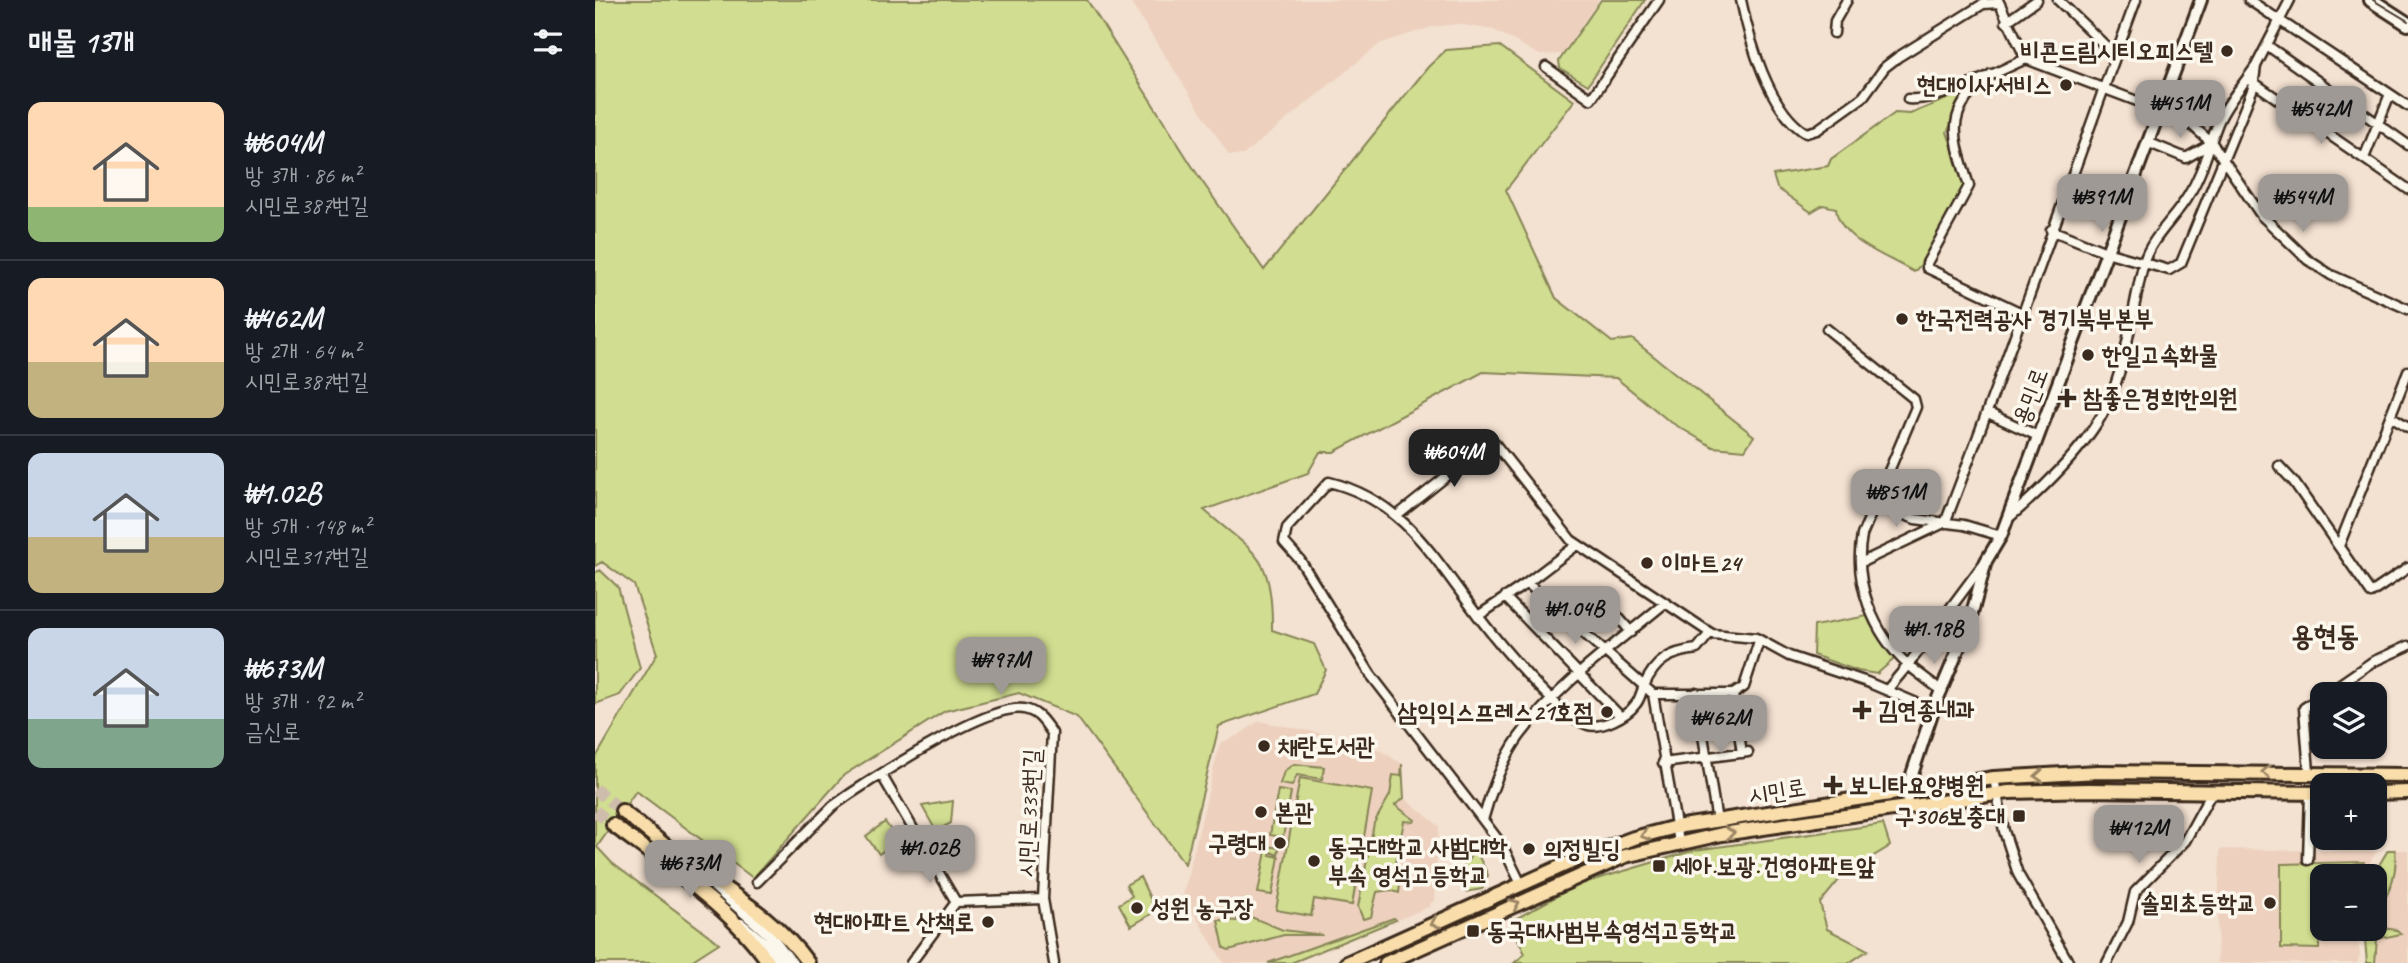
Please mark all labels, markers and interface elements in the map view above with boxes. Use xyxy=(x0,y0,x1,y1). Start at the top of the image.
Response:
text: 매물 13개 xyxy=(28,23,135,61)
icon: filters xyxy=(529,23,567,61)
place label: 비콘드림시티오피스텔 xyxy=(2020,36,2214,66)
marker: 비콘드림시티오피스텔 xyxy=(2219,43,2235,59)
place label: 현대이사서비스 xyxy=(1917,70,2052,100)
marker: 현대이사서비스 xyxy=(2058,77,2074,93)
pin: ₩451M xyxy=(2131,80,2229,140)
pin: ₩542M xyxy=(2272,86,2370,146)
text: ₩451M xyxy=(2151,88,2209,117)
text: ₩542M xyxy=(2292,94,2350,123)
text: ₩604M xyxy=(245,123,322,161)
icon: home xyxy=(84,130,168,214)
text: 방 3개 · 86 m² xyxy=(245,161,360,190)
pin: ₩391M xyxy=(2053,174,2151,234)
pin: ₩544M xyxy=(2254,174,2352,234)
text: ₩391M xyxy=(2073,182,2131,211)
text: ₩544M xyxy=(2274,182,2332,211)
text: 시민로387번길 xyxy=(245,191,369,220)
text: ₩462M xyxy=(245,299,322,337)
place label: 한국전력공사 경기북부본부 xyxy=(1915,304,2154,334)
icon: home xyxy=(84,306,168,390)
marker: 한국전력공사 경기북부본부 xyxy=(1894,311,1910,327)
text: 방 2개 · 64 m² xyxy=(245,337,360,366)
place label: 한일고속화물 xyxy=(2101,340,2218,370)
marker: 한일고속화물 xyxy=(2080,347,2096,363)
street label: 용민로 xyxy=(2006,364,2054,428)
text: 시민로387번길 xyxy=(245,367,369,396)
place label: 참좋은경희한의원 xyxy=(2083,383,2238,413)
marker: 참좋은경희한의원 xyxy=(2057,388,2077,408)
pin: ₩604M xyxy=(1405,430,1503,489)
text: ₩604M xyxy=(1425,437,1483,466)
pin: ₩851M xyxy=(1847,470,1945,529)
text: ₩1.02B xyxy=(245,474,321,512)
text: ₩851M xyxy=(1867,477,1925,506)
icon: home xyxy=(84,481,168,565)
text: 방 5개 · 148 m² xyxy=(245,512,370,541)
text: 시민로317번길 xyxy=(245,542,369,571)
place label: 이마트24 xyxy=(1661,548,1744,578)
marker: 이마트24 xyxy=(1639,555,1655,571)
pin: ₩1.04B xyxy=(1518,586,1632,646)
text: ₩1.04B xyxy=(1546,594,1604,623)
pin: ₩1.18B xyxy=(1877,606,1991,666)
text: ₩1.18B xyxy=(1905,614,1963,643)
district label: 용현동 xyxy=(2291,618,2359,653)
pin: ₩797M xyxy=(952,638,1050,697)
text: ₩797M xyxy=(972,645,1030,674)
text: ₩673M xyxy=(245,649,321,687)
icon: home xyxy=(84,656,168,740)
map controls xyxy=(2310,682,2387,941)
button: layers xyxy=(2310,682,2387,759)
text: 방 3개 · 92 m² xyxy=(245,687,360,716)
place label: 김연종내과 xyxy=(1878,695,1975,725)
pin: ₩462M xyxy=(1672,696,1770,755)
place label: 삼익익스프레스21호점 xyxy=(1398,697,1593,727)
marker: 김연종내과 xyxy=(1852,700,1872,720)
text: ₩462M xyxy=(1692,703,1750,732)
marker: 삼익익스프레스21호점 xyxy=(1599,704,1615,720)
text: 금신로 xyxy=(245,717,301,746)
place label: 채란도서관 xyxy=(1277,731,1375,761)
marker: 채란도서관 xyxy=(1256,738,1272,754)
street label: 시민로333번길 xyxy=(1011,748,1047,878)
one-way arrow xyxy=(2261,764,2271,780)
one-way arrow xyxy=(2033,768,2044,783)
place label: 보니타요양병원 xyxy=(1849,770,1984,800)
street label: 시민로 xyxy=(1746,772,1808,810)
button: + xyxy=(2310,773,2387,850)
marker: 보니타요양병원 xyxy=(1823,775,1843,795)
place label: 본관 xyxy=(1275,797,1314,827)
place label: 구306보충대 xyxy=(1895,801,2005,831)
marker: 본관 xyxy=(1253,804,1269,820)
pin: ₩412M xyxy=(2090,806,2188,865)
marker: 구306보충대 xyxy=(2011,808,2027,824)
text: ₩412M xyxy=(2110,813,2168,842)
pin: ₩1.02B xyxy=(873,826,987,885)
one-way arrow xyxy=(1724,826,1736,841)
one-way arrow xyxy=(1639,827,1651,841)
place label: 구령대 xyxy=(1208,828,1266,858)
place label: 동국대학교 사범대학 부속 영석고등학교 xyxy=(1328,832,1508,890)
text: ₩1.02B xyxy=(901,833,959,862)
place label: 의정빌딩 xyxy=(1543,834,1620,864)
marker: 구령대 xyxy=(1272,835,1288,851)
pin: ₩673M xyxy=(641,841,739,900)
marker: 의정빌딩 xyxy=(1521,841,1537,857)
text: ₩673M xyxy=(661,848,719,877)
place label: 세아.보광.건영아파트앞 xyxy=(1672,851,1876,881)
marker: 동국대학교 사범대학 부속 영석고등학교 xyxy=(1306,853,1322,869)
marker: 세아.보광.건영아파트앞 xyxy=(1651,858,1667,874)
button: − xyxy=(2310,864,2387,941)
place label: 솔뫼초등학교 xyxy=(2140,888,2256,918)
place label: 성원 농구장 xyxy=(1151,893,1254,923)
marker: 솔뫼초등학교 xyxy=(2262,895,2278,911)
one-way arrow xyxy=(1508,898,1520,912)
marker: 성원 농구장 xyxy=(1129,900,1145,916)
place label: 현대아파트 산책로 xyxy=(814,907,974,937)
marker: 현대아파트 산책로 xyxy=(980,914,996,930)
one-way arrow xyxy=(1430,915,1442,929)
place label: 동국대사범부속영석고등학교 xyxy=(1487,916,1738,946)
marker: 동국대사범부속영석고등학교 xyxy=(1465,923,1481,939)

